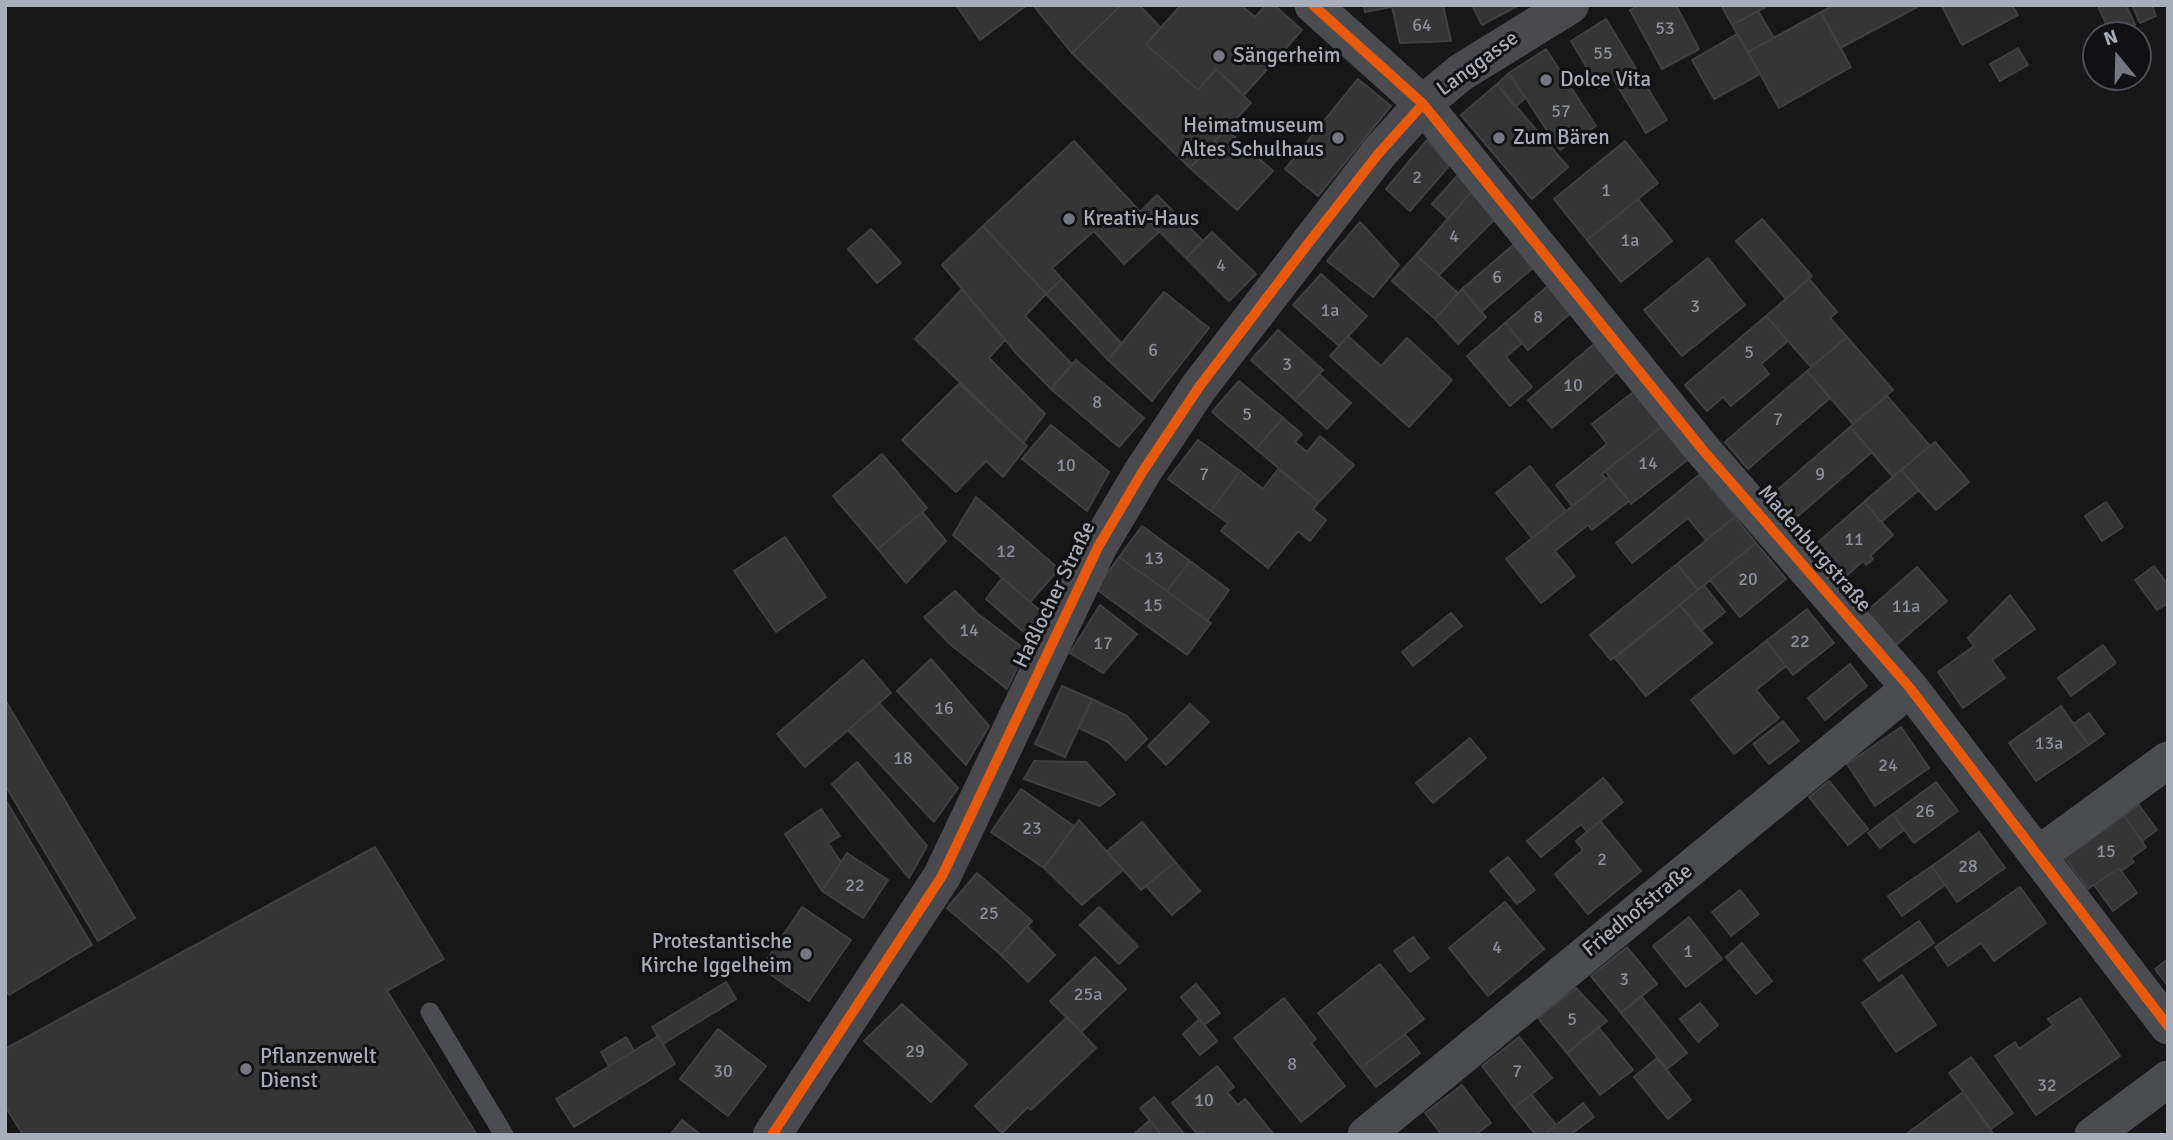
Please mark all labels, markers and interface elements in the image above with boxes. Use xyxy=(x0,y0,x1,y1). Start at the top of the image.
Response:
house number: 64 xyxy=(1412,15,1432,37)
house number: 53 xyxy=(1655,18,1675,40)
north arrow xyxy=(2082,21,2152,91)
text: N xyxy=(2101,25,2121,52)
street label: Langgasse xyxy=(1432,26,1524,102)
place label: Sängerheim xyxy=(1233,43,1340,69)
house number: 55 xyxy=(1593,43,1613,65)
marker: Sängerheim xyxy=(1211,48,1227,64)
place label: Dolce Vita xyxy=(1560,67,1651,93)
marker: Dolce Vita xyxy=(1538,72,1554,88)
house number: 57 xyxy=(1551,101,1571,123)
place label: Heimatmuseum Altes Schulhaus xyxy=(1181,113,1324,163)
place label: Zum Bären xyxy=(1513,125,1610,151)
marker: Heimatmuseum Altes Schulhaus xyxy=(1330,130,1346,146)
marker: Zum Bären xyxy=(1491,130,1507,146)
house number: 2 xyxy=(1412,167,1422,189)
house number: 1 xyxy=(1601,180,1611,202)
place label: Kreativ-Haus xyxy=(1083,206,1199,232)
marker: Kreativ-Haus xyxy=(1061,211,1077,227)
house number: 4 xyxy=(1449,226,1459,248)
house number: 1a xyxy=(1621,230,1639,252)
house number: 4 xyxy=(1216,255,1226,277)
house number: 6 xyxy=(1492,267,1502,289)
house number: 3 xyxy=(1690,296,1700,318)
house number: 1a xyxy=(1321,300,1339,322)
house number: 8 xyxy=(1533,307,1543,329)
house number: 6 xyxy=(1148,340,1158,362)
house number: 5 xyxy=(1744,342,1754,364)
house number: 3 xyxy=(1282,354,1292,376)
house number: 10 xyxy=(1563,375,1583,397)
house number: 8 xyxy=(1092,392,1102,414)
house number: 5 xyxy=(1242,404,1252,426)
house number: 7 xyxy=(1773,409,1783,431)
house number: 14 xyxy=(1638,453,1658,475)
house number: 10 xyxy=(1056,455,1076,477)
house number: 7 xyxy=(1199,464,1209,486)
house number: 9 xyxy=(1815,464,1825,486)
street label: Madenburgstraße xyxy=(1752,480,1876,618)
street label: Haßlocher Straße xyxy=(1009,518,1101,672)
house number: 11 xyxy=(1844,529,1864,551)
house number: 12 xyxy=(996,541,1016,563)
house number: 13 xyxy=(1144,548,1164,570)
house number: 20 xyxy=(1738,569,1758,591)
house number: 15 xyxy=(1143,595,1163,617)
house number: 11a xyxy=(1892,596,1920,618)
house number: 14 xyxy=(959,620,979,642)
house number: 22 xyxy=(1790,631,1810,653)
house number: 17 xyxy=(1093,633,1113,655)
house number: 16 xyxy=(934,698,954,720)
house number: 13a xyxy=(2035,733,2063,755)
house number: 18 xyxy=(893,748,913,770)
house number: 24 xyxy=(1878,755,1898,777)
house number: 26 xyxy=(1915,801,1935,823)
house number: 23 xyxy=(1022,818,1042,840)
house number: 15 xyxy=(2096,841,2116,863)
house number: 2 xyxy=(1597,849,1607,871)
house number: 28 xyxy=(1958,856,1978,878)
street label: Friedhofstraße xyxy=(1578,859,1698,963)
house number: 22 xyxy=(845,875,865,897)
house number: 25 xyxy=(979,903,999,925)
place label: Protestantische Kirche Iggelheim xyxy=(641,929,792,979)
house number: 4 xyxy=(1492,937,1502,959)
house number: 1 xyxy=(1683,941,1693,963)
marker: Protestantische Kirche Iggelheim xyxy=(798,946,814,962)
house number: 3 xyxy=(1619,969,1629,991)
house number: 25a xyxy=(1074,984,1102,1006)
house number: 5 xyxy=(1567,1009,1577,1031)
house number: 29 xyxy=(905,1041,925,1063)
place label: Pflanzenwelt Dienst xyxy=(260,1044,376,1094)
house number: 8 xyxy=(1287,1054,1297,1076)
marker: Pflanzenwelt Dienst xyxy=(238,1061,254,1077)
house number: 30 xyxy=(713,1061,733,1083)
house number: 7 xyxy=(1512,1061,1522,1083)
house number: 32 xyxy=(2037,1075,2057,1097)
house number: 10 xyxy=(1194,1090,1214,1112)

